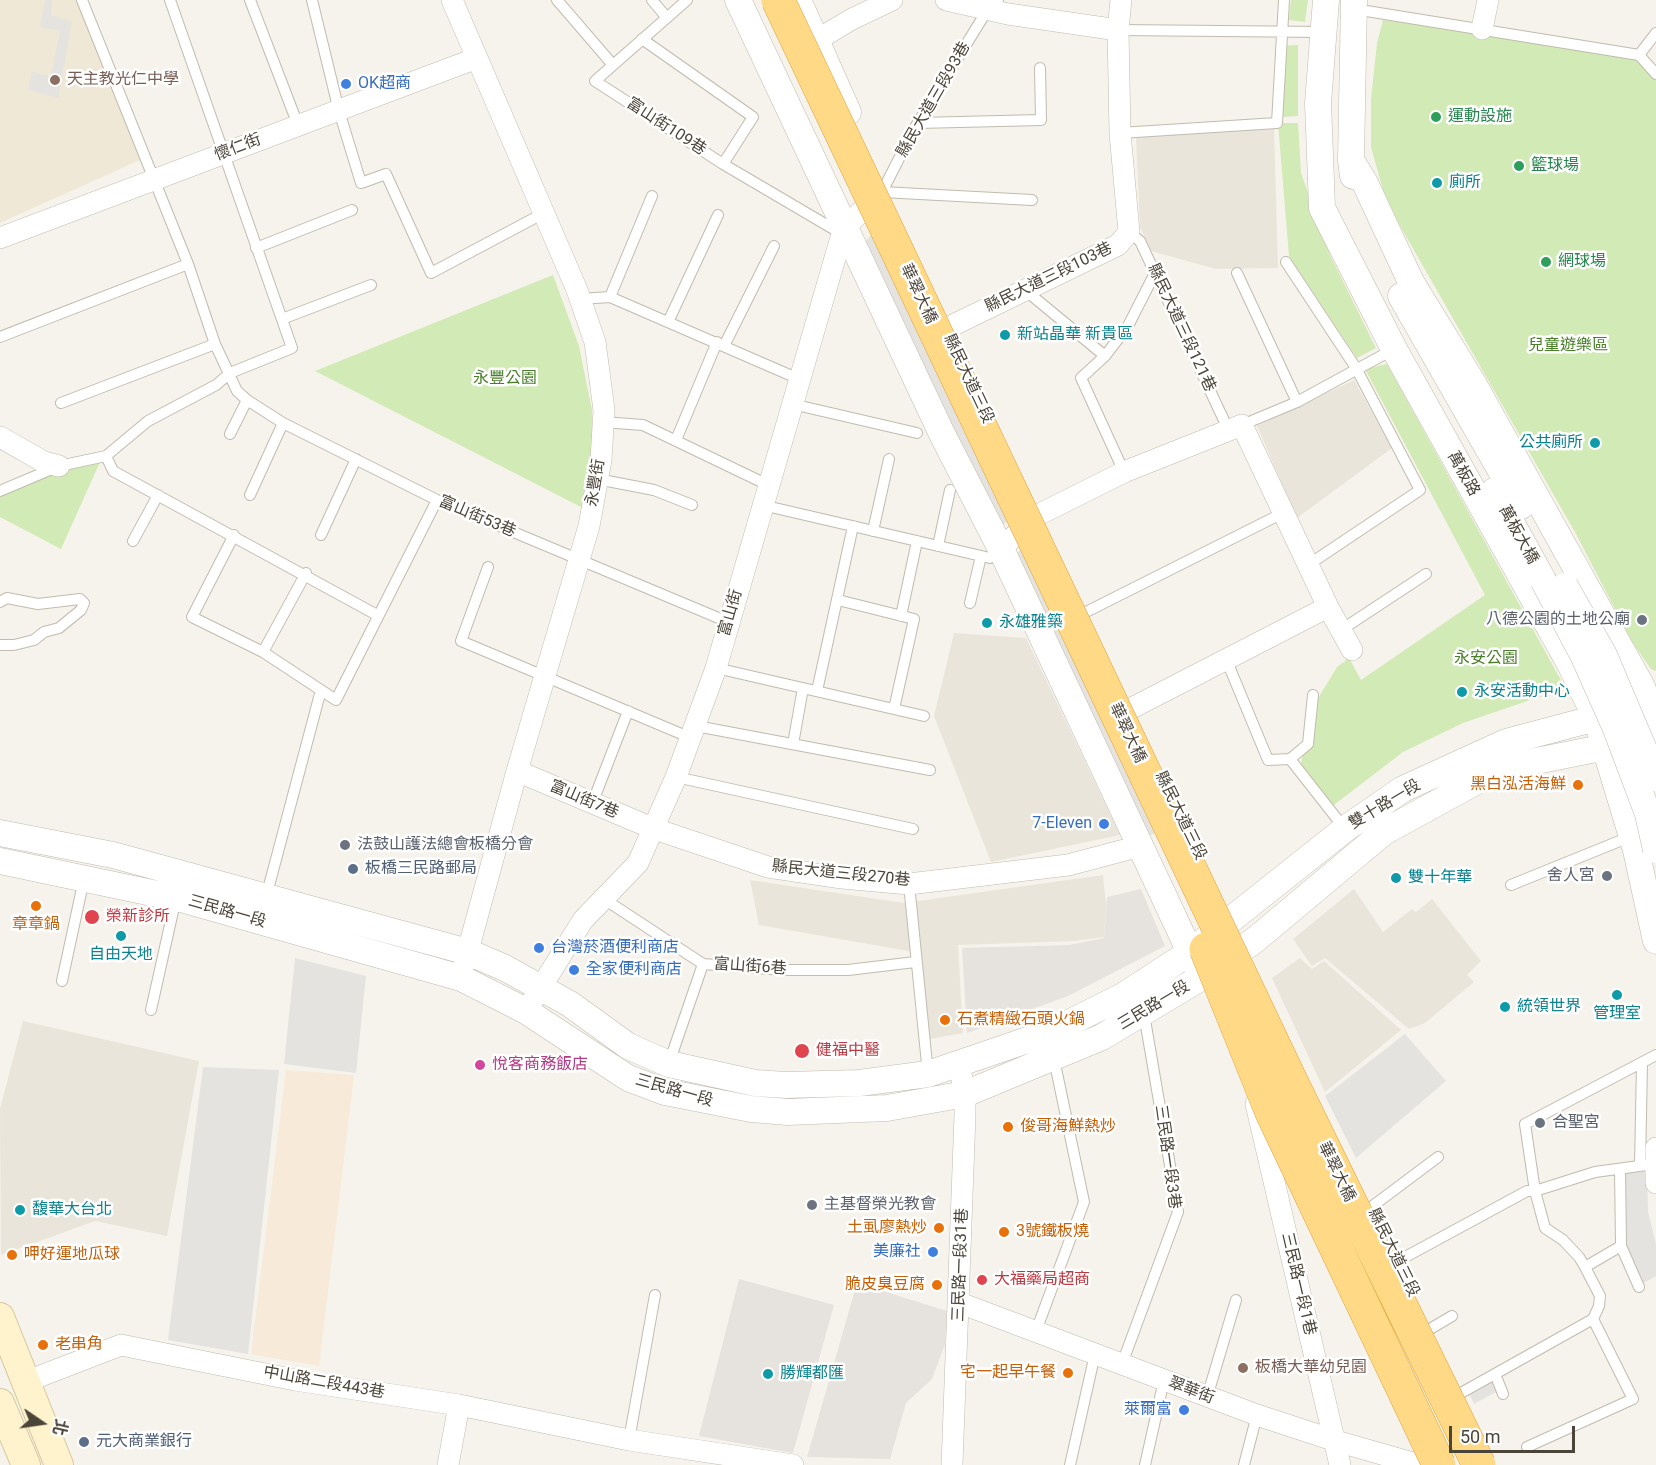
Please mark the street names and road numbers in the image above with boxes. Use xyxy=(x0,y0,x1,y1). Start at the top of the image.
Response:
street label: 縣民大道三段93巷 xyxy=(893,39,975,161)
street label: 富山街109巷 xyxy=(623,94,709,160)
street label: 懷仁街 xyxy=(212,130,264,166)
street label: 縣民大道三段103巷 xyxy=(982,239,1116,317)
street label: 華翠大橋 xyxy=(896,261,940,327)
street label: 縣民大道三段121巷 xyxy=(1143,261,1219,395)
street label: 縣民大道三段 xyxy=(939,331,997,427)
street label: 萬板路 xyxy=(1443,448,1483,500)
street label: 永豐街 xyxy=(583,458,609,508)
street label: 富山街53巷 xyxy=(436,492,518,542)
street label: 萬板大橋 xyxy=(1494,502,1542,568)
street label: 富山街 xyxy=(715,587,747,639)
street label: 華翠大橋 xyxy=(1105,700,1149,766)
street label: 縣民大道三段 xyxy=(1150,769,1210,863)
street label: 雙十路一段 xyxy=(1346,776,1424,834)
street label: 富山街7巷 xyxy=(547,777,621,823)
street label: 縣民大道三段270巷 xyxy=(771,857,911,891)
street label: 三民路一段 xyxy=(186,892,268,932)
street label: 富山街6巷 xyxy=(713,955,787,979)
street label: 三民路一段 xyxy=(1115,977,1193,1035)
street label: 三民路一段 xyxy=(633,1071,715,1111)
street label: 三民路一段3巷 xyxy=(1150,1104,1184,1210)
street label: 華翠大橋 xyxy=(1313,1139,1359,1205)
street label: 縣民大道三段 xyxy=(1363,1206,1423,1300)
street label: 三民路一段31巷 xyxy=(949,1208,973,1322)
street label: 三民路一段1巷 xyxy=(1277,1231,1319,1337)
street label: 中山路二段443巷 xyxy=(262,1363,386,1403)
street label: 翠華街 xyxy=(1165,1373,1217,1409)

